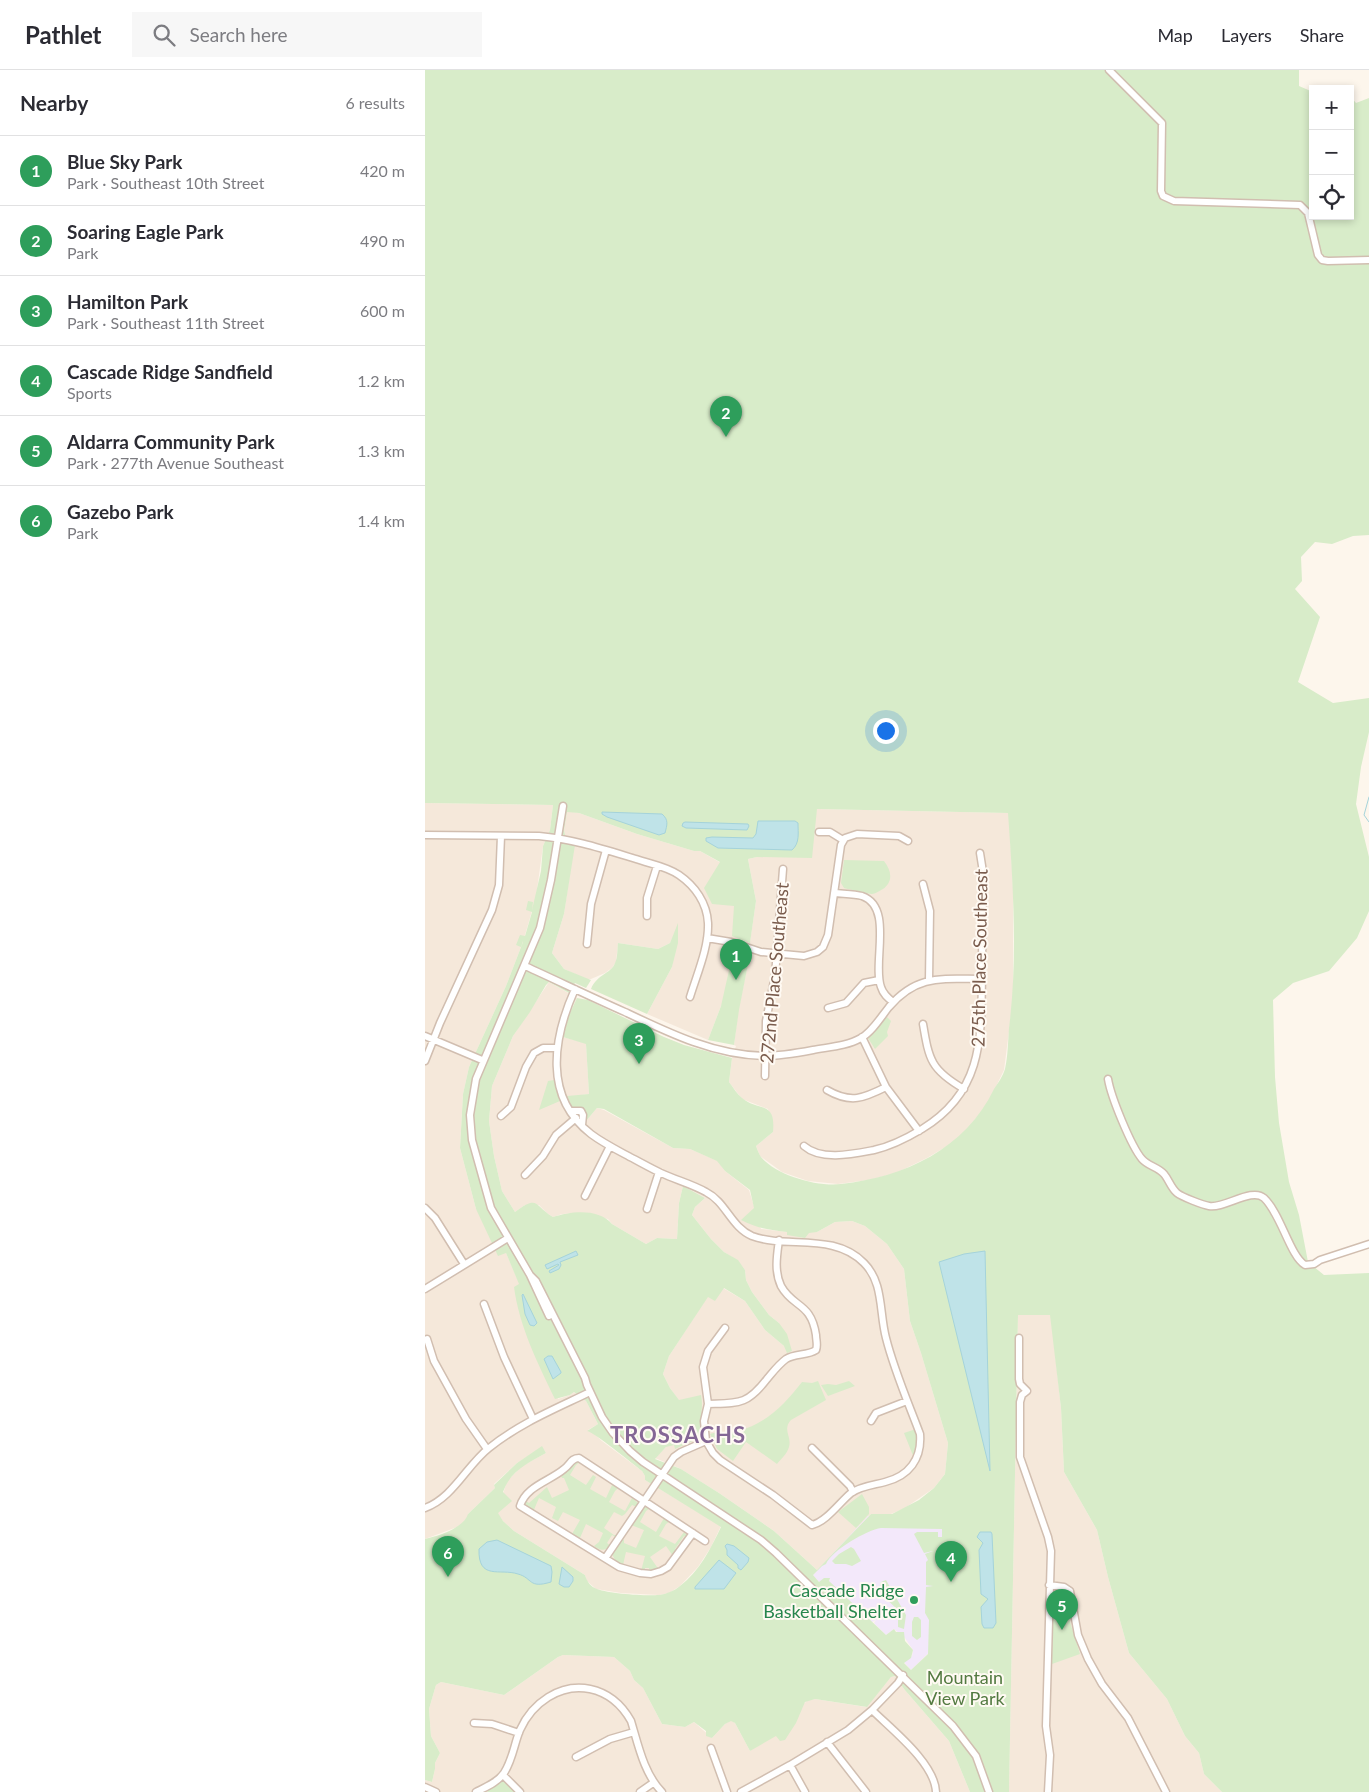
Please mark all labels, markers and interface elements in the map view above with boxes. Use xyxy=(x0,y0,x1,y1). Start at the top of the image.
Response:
search box xyxy=(132,12,482,57)
text: Pathlet xyxy=(25,20,102,49)
icon: search xyxy=(150,21,178,49)
text: Search here xyxy=(190,23,288,46)
text: Map xyxy=(1157,24,1193,46)
text: Layers xyxy=(1221,24,1272,46)
text: Share xyxy=(1300,24,1344,46)
map controls xyxy=(1309,85,1354,220)
button: + xyxy=(1309,85,1354,130)
text: Nearby xyxy=(20,90,88,115)
text: 6 results xyxy=(345,93,405,112)
button: − xyxy=(1309,130,1354,175)
text: Blue Sky Park xyxy=(67,150,183,173)
text: 1 xyxy=(31,161,41,180)
text: 420 m xyxy=(360,161,405,180)
text: Park · Southeast 10th Street xyxy=(67,173,265,192)
button: locate xyxy=(1309,175,1354,220)
text: Soaring Eagle Park xyxy=(67,220,224,243)
text: 2 xyxy=(31,231,41,250)
text: 490 m xyxy=(360,231,405,250)
text: Park xyxy=(67,243,98,262)
text: Hamilton Park xyxy=(67,290,188,313)
text: 3 xyxy=(31,301,41,320)
text: 600 m xyxy=(360,301,405,320)
text: Park · Southeast 11th Street xyxy=(67,313,265,332)
text: Cascade Ridge Sandfield xyxy=(67,360,273,383)
text: 4 xyxy=(31,371,41,390)
text: 1.2 km xyxy=(357,371,405,390)
text: Sports xyxy=(67,383,112,402)
pin: 2 xyxy=(710,396,742,437)
text: Aldarra Community Park xyxy=(67,430,275,453)
text: 5 xyxy=(31,441,41,460)
text: 1.3 km xyxy=(357,441,405,460)
text: Park · 277th Avenue Southeast xyxy=(67,453,284,472)
text: Gazebo Park xyxy=(67,500,174,523)
text: 6 xyxy=(31,511,41,530)
text: 1.4 km xyxy=(357,511,405,530)
text: Park xyxy=(67,523,98,542)
your location xyxy=(873,718,899,744)
street label: 275th Place Southeast xyxy=(966,868,992,1047)
street label: 272nd Place Southeast xyxy=(755,881,793,1064)
pin: 1 xyxy=(720,939,752,980)
pin: 3 xyxy=(623,1023,655,1064)
district label: TROSSACHS xyxy=(610,1421,746,1448)
pin: 6 xyxy=(432,1536,464,1577)
pin: 4 xyxy=(935,1541,967,1582)
place label: Cascade Ridge Basketball Shelter xyxy=(763,1579,904,1622)
pin: 5 xyxy=(1046,1589,1078,1630)
marker: Cascade Ridge Basketball Shelter xyxy=(908,1594,920,1606)
park label: Mountain View Park xyxy=(925,1666,1006,1709)

